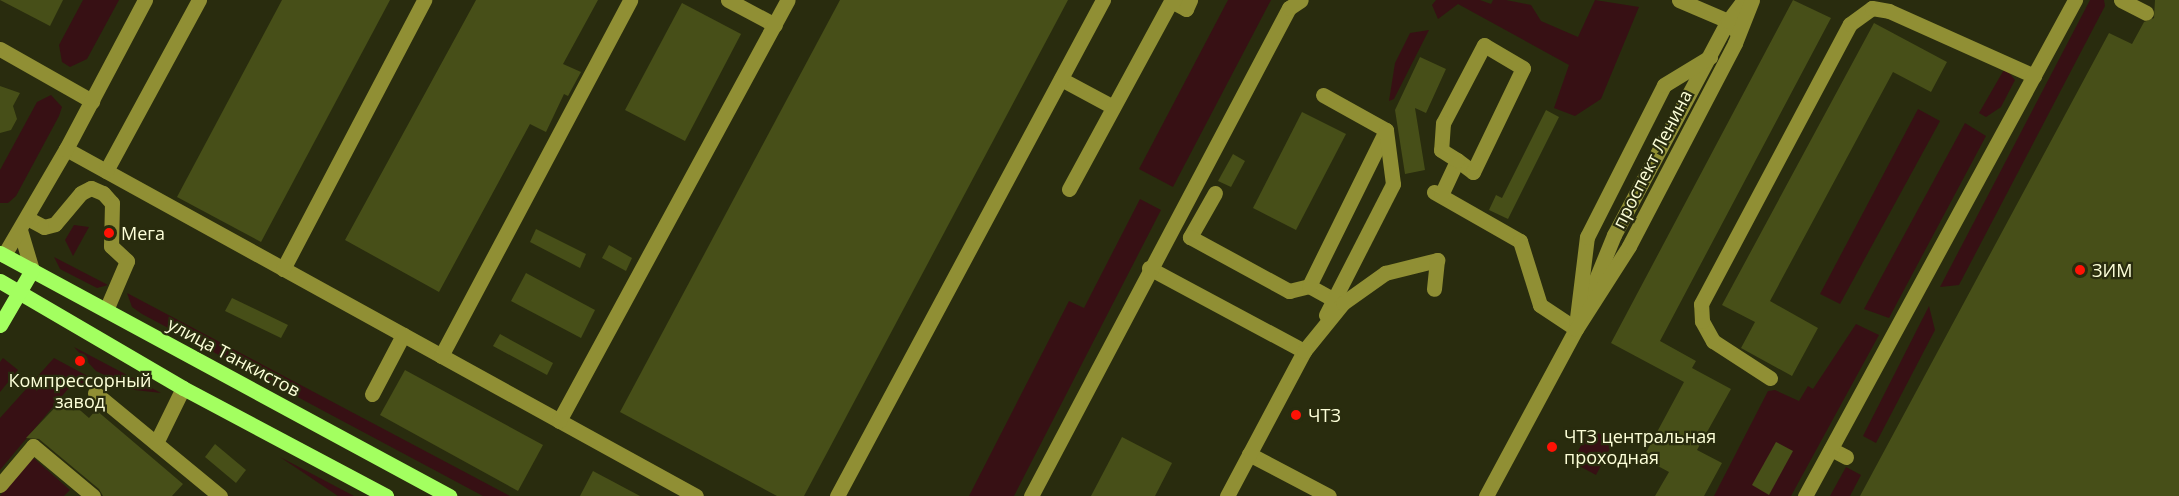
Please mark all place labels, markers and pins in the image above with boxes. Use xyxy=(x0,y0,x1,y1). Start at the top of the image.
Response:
place label: Мега xyxy=(121,222,165,244)
marker: Мега xyxy=(102,226,116,240)
place label: ЗИМ xyxy=(2092,259,2132,281)
marker: ЗИМ xyxy=(2073,263,2087,277)
marker: Компрессорный завод xyxy=(73,354,87,368)
place label: Компрессорный завод xyxy=(8,370,152,412)
place label: ЧТЗ xyxy=(1308,404,1341,426)
marker: ЧТЗ xyxy=(1289,408,1303,422)
place label: ЧТЗ центральная проходная xyxy=(1564,426,1716,468)
marker: ЧТЗ центральная проходная xyxy=(1545,440,1559,454)

